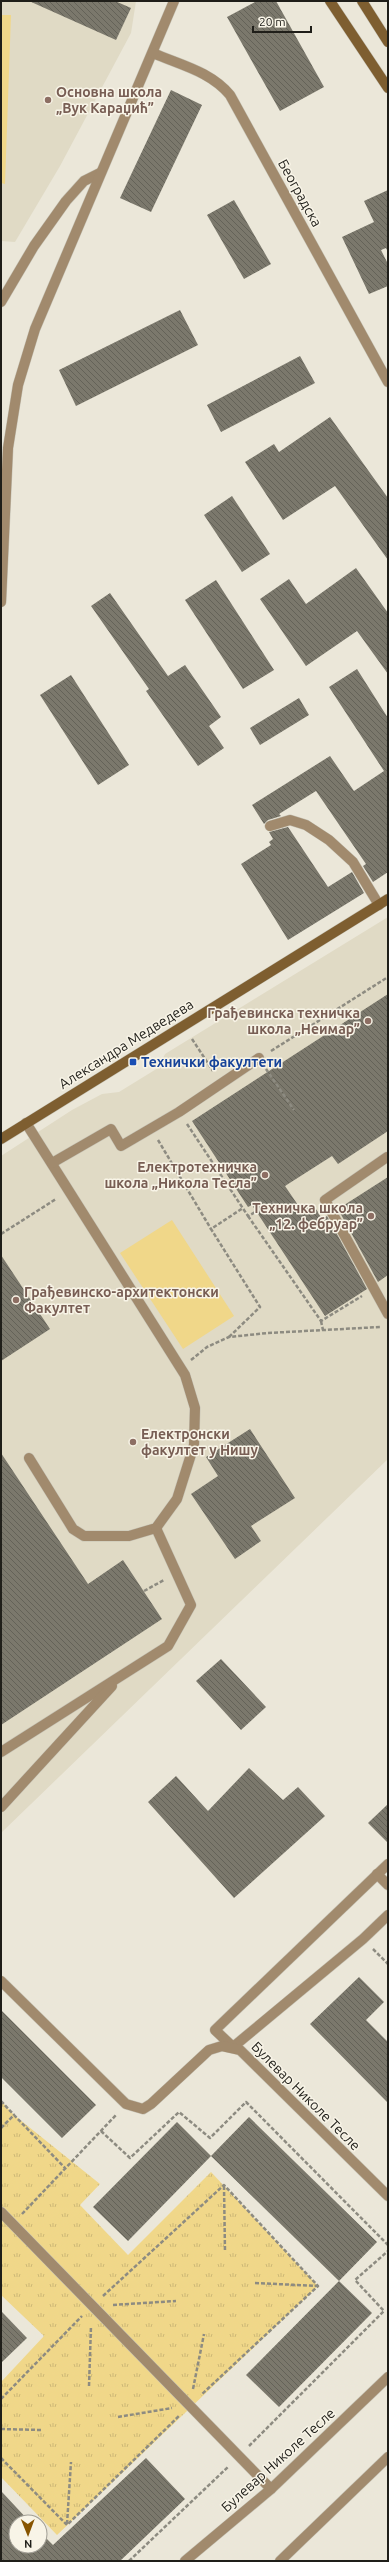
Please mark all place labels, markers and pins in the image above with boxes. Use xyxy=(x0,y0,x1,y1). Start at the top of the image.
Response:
place label: Основна школа „Вук Караџић” xyxy=(56,84,162,116)
marker: Основна школа „Вук Караџић” xyxy=(43,95,53,105)
place label: Грађевинска техничка школа „Неимар” xyxy=(207,1005,360,1037)
marker: Грађевинска техничка школа „Неимар” xyxy=(363,1016,373,1026)
place label: Технички факултети xyxy=(141,1054,282,1070)
marker: Технички факултети xyxy=(128,1057,138,1067)
place label: Електротехничка школа „Никола Тесла” xyxy=(104,1159,257,1191)
marker: Електротехничка школа „Никола Тесла” xyxy=(260,1170,270,1180)
place label: Техничка школа „12. фебруар” xyxy=(252,1200,363,1232)
marker: Техничка школа „12. фебруар” xyxy=(366,1211,376,1221)
place label: Грађевинско-архитектонски Факултет xyxy=(24,1284,219,1316)
marker: Грађевинско-архитектонски Факултет xyxy=(11,1295,21,1305)
place label: Електронски факултет у Нишу xyxy=(141,1426,258,1458)
marker: Електронски факултет у Нишу xyxy=(128,1437,138,1447)

